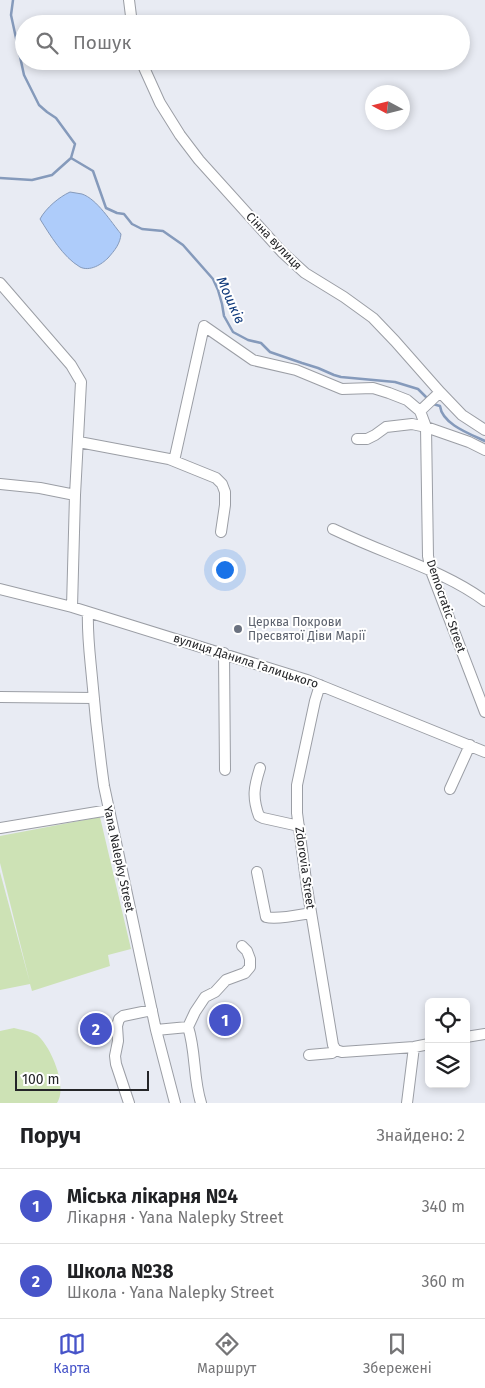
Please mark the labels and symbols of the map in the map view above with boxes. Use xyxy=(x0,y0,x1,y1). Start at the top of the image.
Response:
north arrow xyxy=(365,85,410,130)
street label: Сінна вулиця xyxy=(243,209,305,273)
water label: Мошків xyxy=(213,274,248,326)
your location xyxy=(212,557,238,583)
street label: Democratic Street xyxy=(424,558,469,655)
place label: Церква Покрови Пресвятої Діви Марії xyxy=(248,615,366,643)
marker: Церква Покрови Пресвятої Діви Марії xyxy=(232,623,244,635)
street label: вулиця Данила Галицького xyxy=(172,631,320,691)
street label: Yana Nalepky Street xyxy=(101,805,137,914)
street label: Zdorovia Street xyxy=(292,826,318,911)
pin: 1 xyxy=(209,1001,241,1039)
pin: 2 xyxy=(80,1010,112,1048)
scale bar xyxy=(15,1068,149,1091)

